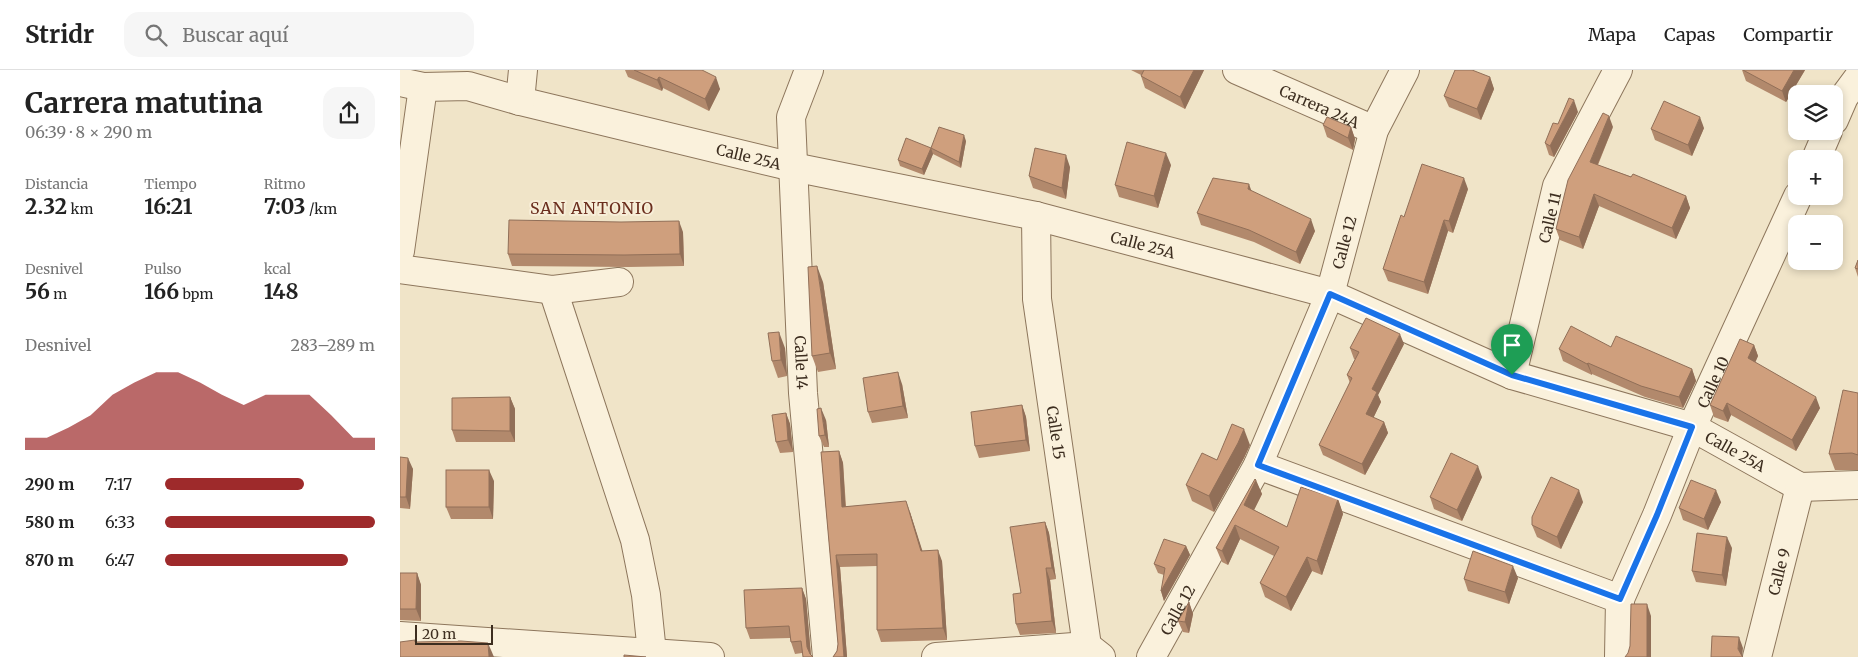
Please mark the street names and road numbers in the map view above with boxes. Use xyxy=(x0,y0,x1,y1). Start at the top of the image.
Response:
street label: Carrera 24A xyxy=(1277,80,1363,132)
street label: Calle 25A xyxy=(714,139,783,173)
street label: Calle 11 xyxy=(1534,190,1565,245)
street label: Calle 12 xyxy=(1328,213,1360,271)
street label: Calle 25A xyxy=(1109,227,1178,262)
street label: Calle 14 xyxy=(791,335,812,390)
street label: Calle 10 xyxy=(1693,353,1733,411)
street label: Calle 15 xyxy=(1043,405,1069,461)
street label: Calle 25A xyxy=(1702,427,1769,476)
street label: Calle 9 xyxy=(1764,546,1794,597)
street label: Calle 12 xyxy=(1156,581,1199,638)

